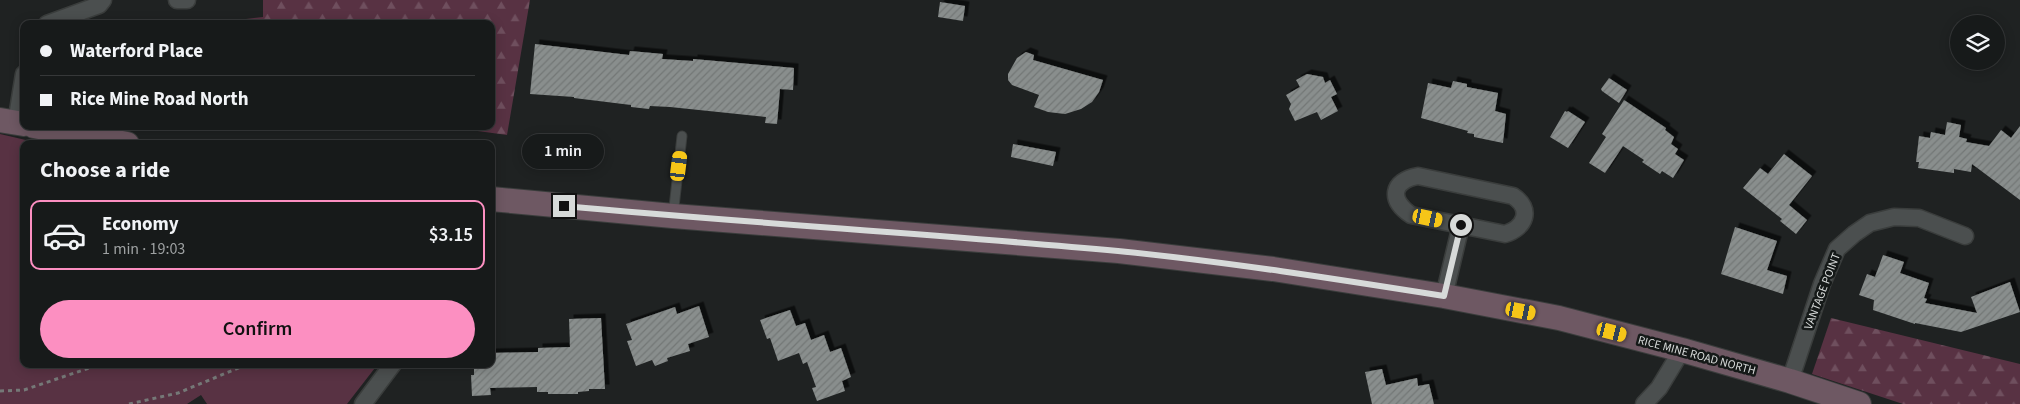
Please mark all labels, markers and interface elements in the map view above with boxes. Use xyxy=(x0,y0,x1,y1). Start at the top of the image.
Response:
map controls xyxy=(1950,15,2005,70)
button: layers xyxy=(1950,15,2005,70)
text: Waterford Place xyxy=(70,38,203,65)
text: Rice Mine Road North xyxy=(70,86,249,113)
callout: 1 min xyxy=(523,134,605,168)
text: 1 min xyxy=(544,140,582,162)
car xyxy=(669,150,688,182)
text: Choose a ride xyxy=(40,154,170,186)
route end xyxy=(553,195,575,217)
car xyxy=(1411,208,1444,228)
text: Economy xyxy=(102,211,179,238)
icon: car xyxy=(42,213,87,258)
route start xyxy=(1450,214,1472,236)
text: $3.15 xyxy=(429,222,473,249)
text: 1 min · 19:03 xyxy=(102,238,185,260)
street label: VANTAGE POINT xyxy=(1800,250,1845,332)
button: Confirm xyxy=(40,300,475,358)
car xyxy=(1504,301,1537,321)
car xyxy=(1595,321,1628,343)
street label: RICE MINE ROAD NORTH xyxy=(1636,332,1758,379)

